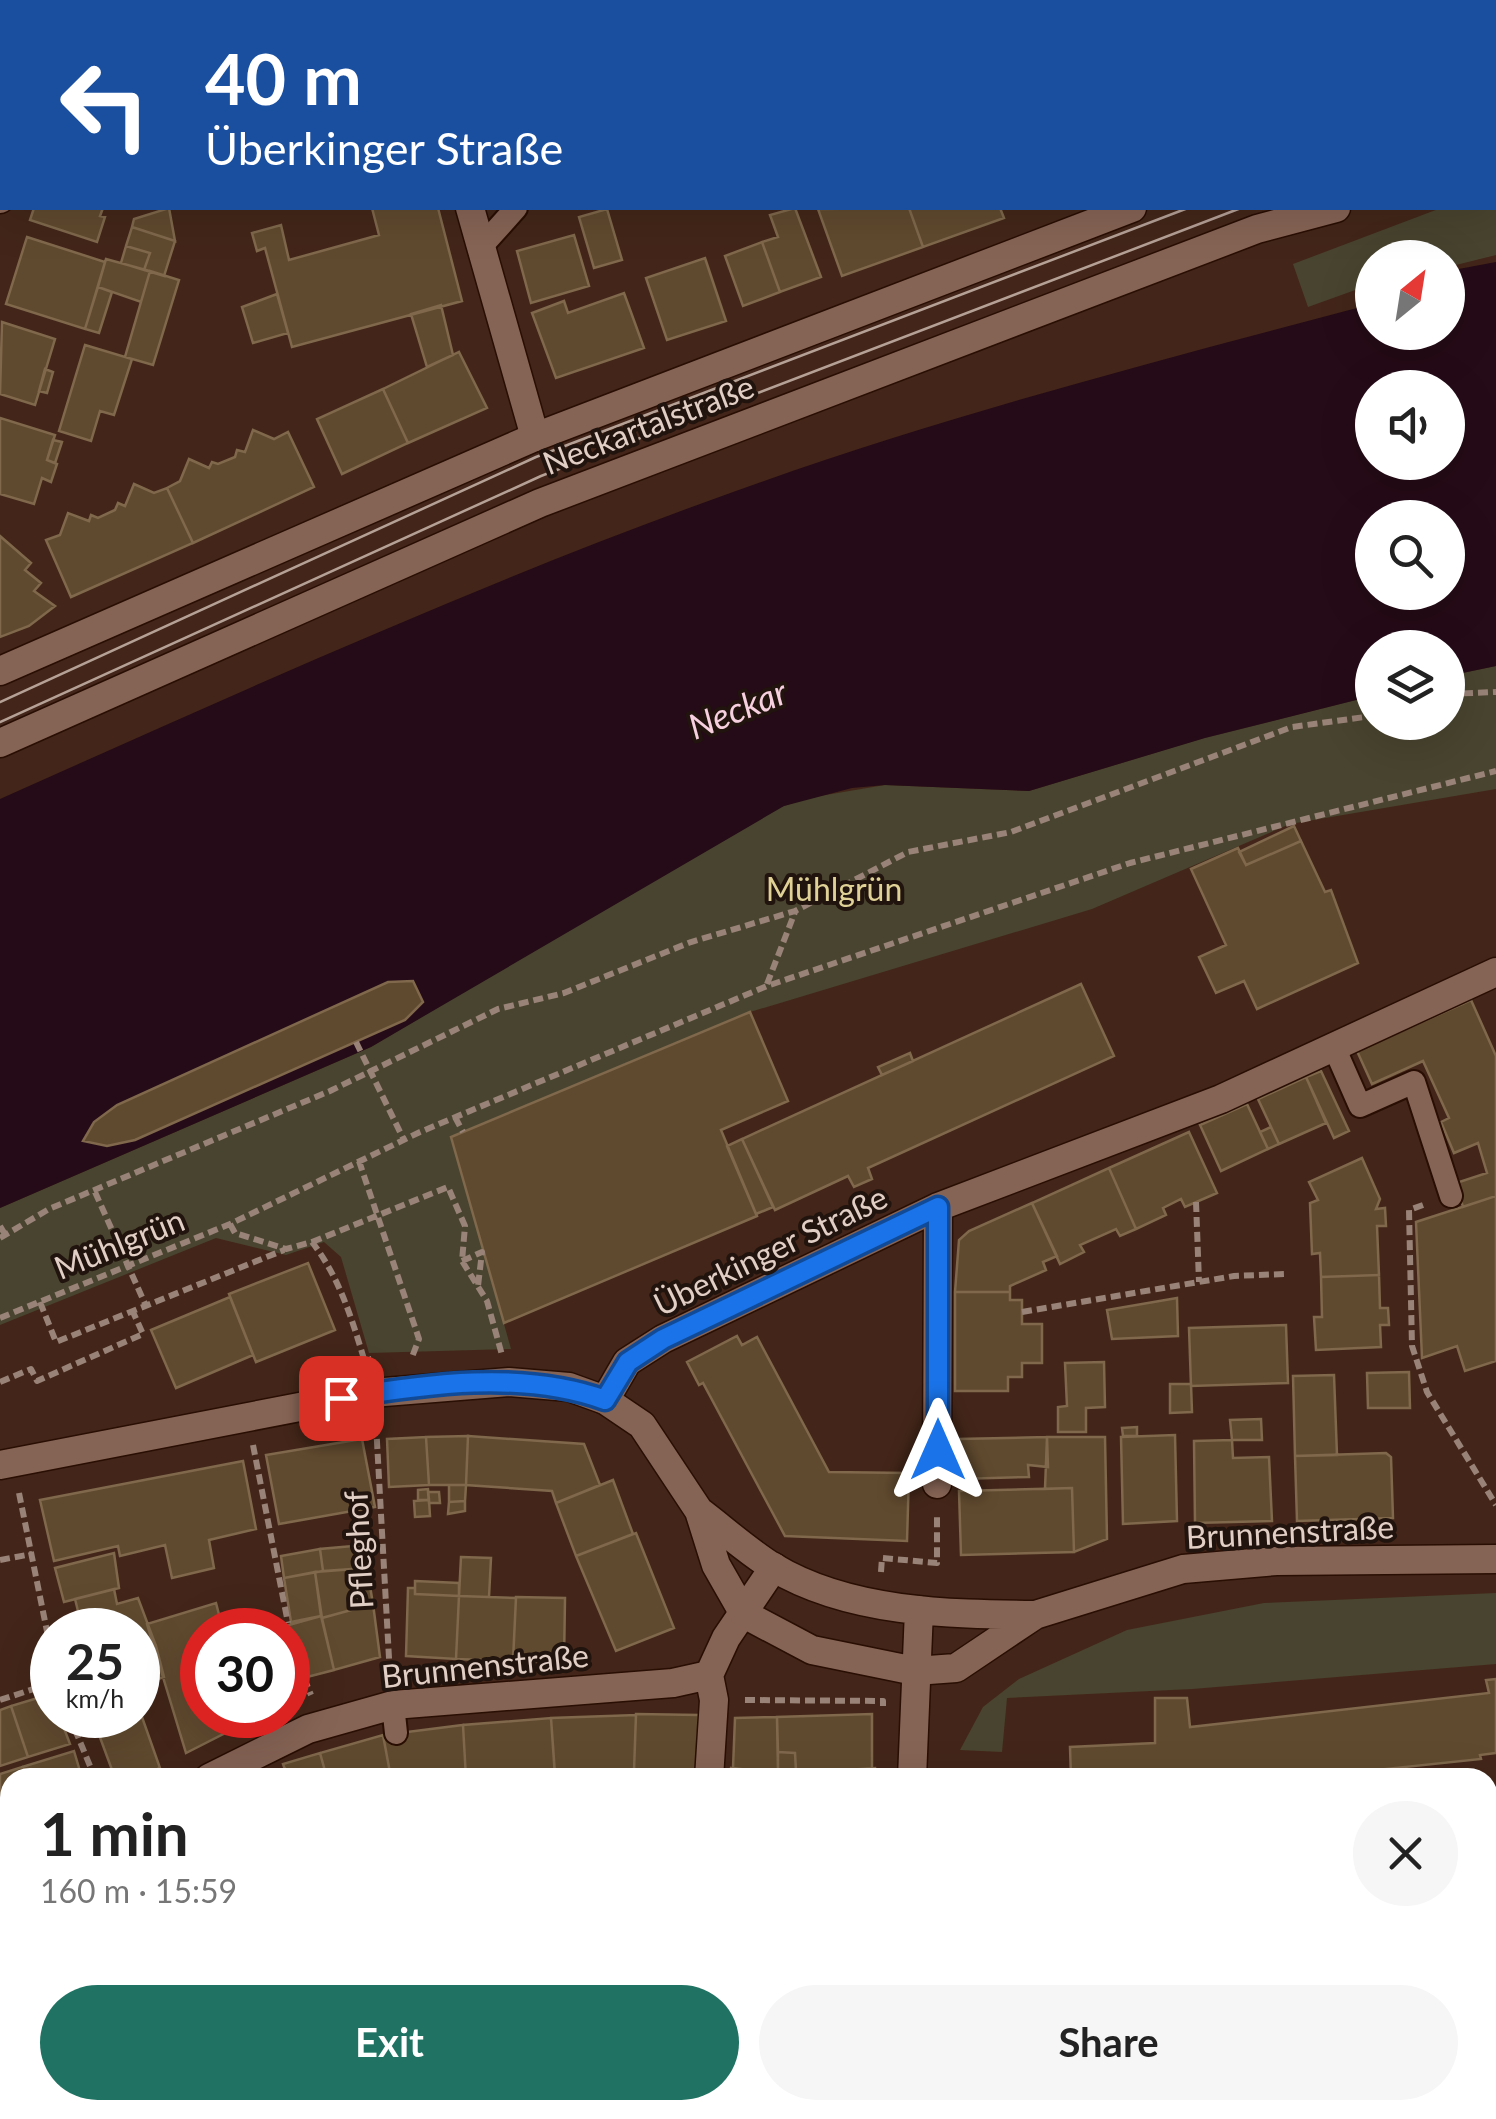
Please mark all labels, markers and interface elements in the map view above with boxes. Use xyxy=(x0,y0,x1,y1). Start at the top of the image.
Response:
text: 40 m xyxy=(205,36,362,120)
icon: left xyxy=(40,40,170,170)
text: Überkinger Straße xyxy=(205,121,563,175)
north arrow xyxy=(1355,240,1465,350)
map controls xyxy=(1355,240,1465,740)
street label: Neckartalstraße xyxy=(537,366,759,482)
button: sound xyxy=(1355,370,1465,480)
button: search xyxy=(1355,500,1465,610)
button: layers xyxy=(1355,630,1465,740)
water label: Neckar xyxy=(682,669,793,747)
park label: Mühlgrün xyxy=(766,869,902,908)
street label: Überkinger Straße xyxy=(647,1177,893,1323)
street label: Mühlgrün xyxy=(48,1199,190,1287)
pin xyxy=(299,1356,384,1441)
icon: arrive xyxy=(314,1371,369,1426)
position arrow xyxy=(886,1398,990,1502)
street label: Pfleghof xyxy=(335,1490,381,1610)
street label: Brunnenstraße xyxy=(1185,1506,1395,1556)
speed limit sign: 30 xyxy=(180,1608,310,1738)
text: 25 xyxy=(66,1631,124,1691)
street label: Brunnenstraße xyxy=(379,1635,591,1695)
text: km/h xyxy=(66,1683,124,1713)
text: 1 min xyxy=(40,1797,189,1869)
button: close xyxy=(1353,1801,1458,1906)
text: 160 m · 15:59 xyxy=(40,1871,237,1910)
button: Exit xyxy=(40,1985,739,2100)
button: Share xyxy=(759,1985,1458,2100)

